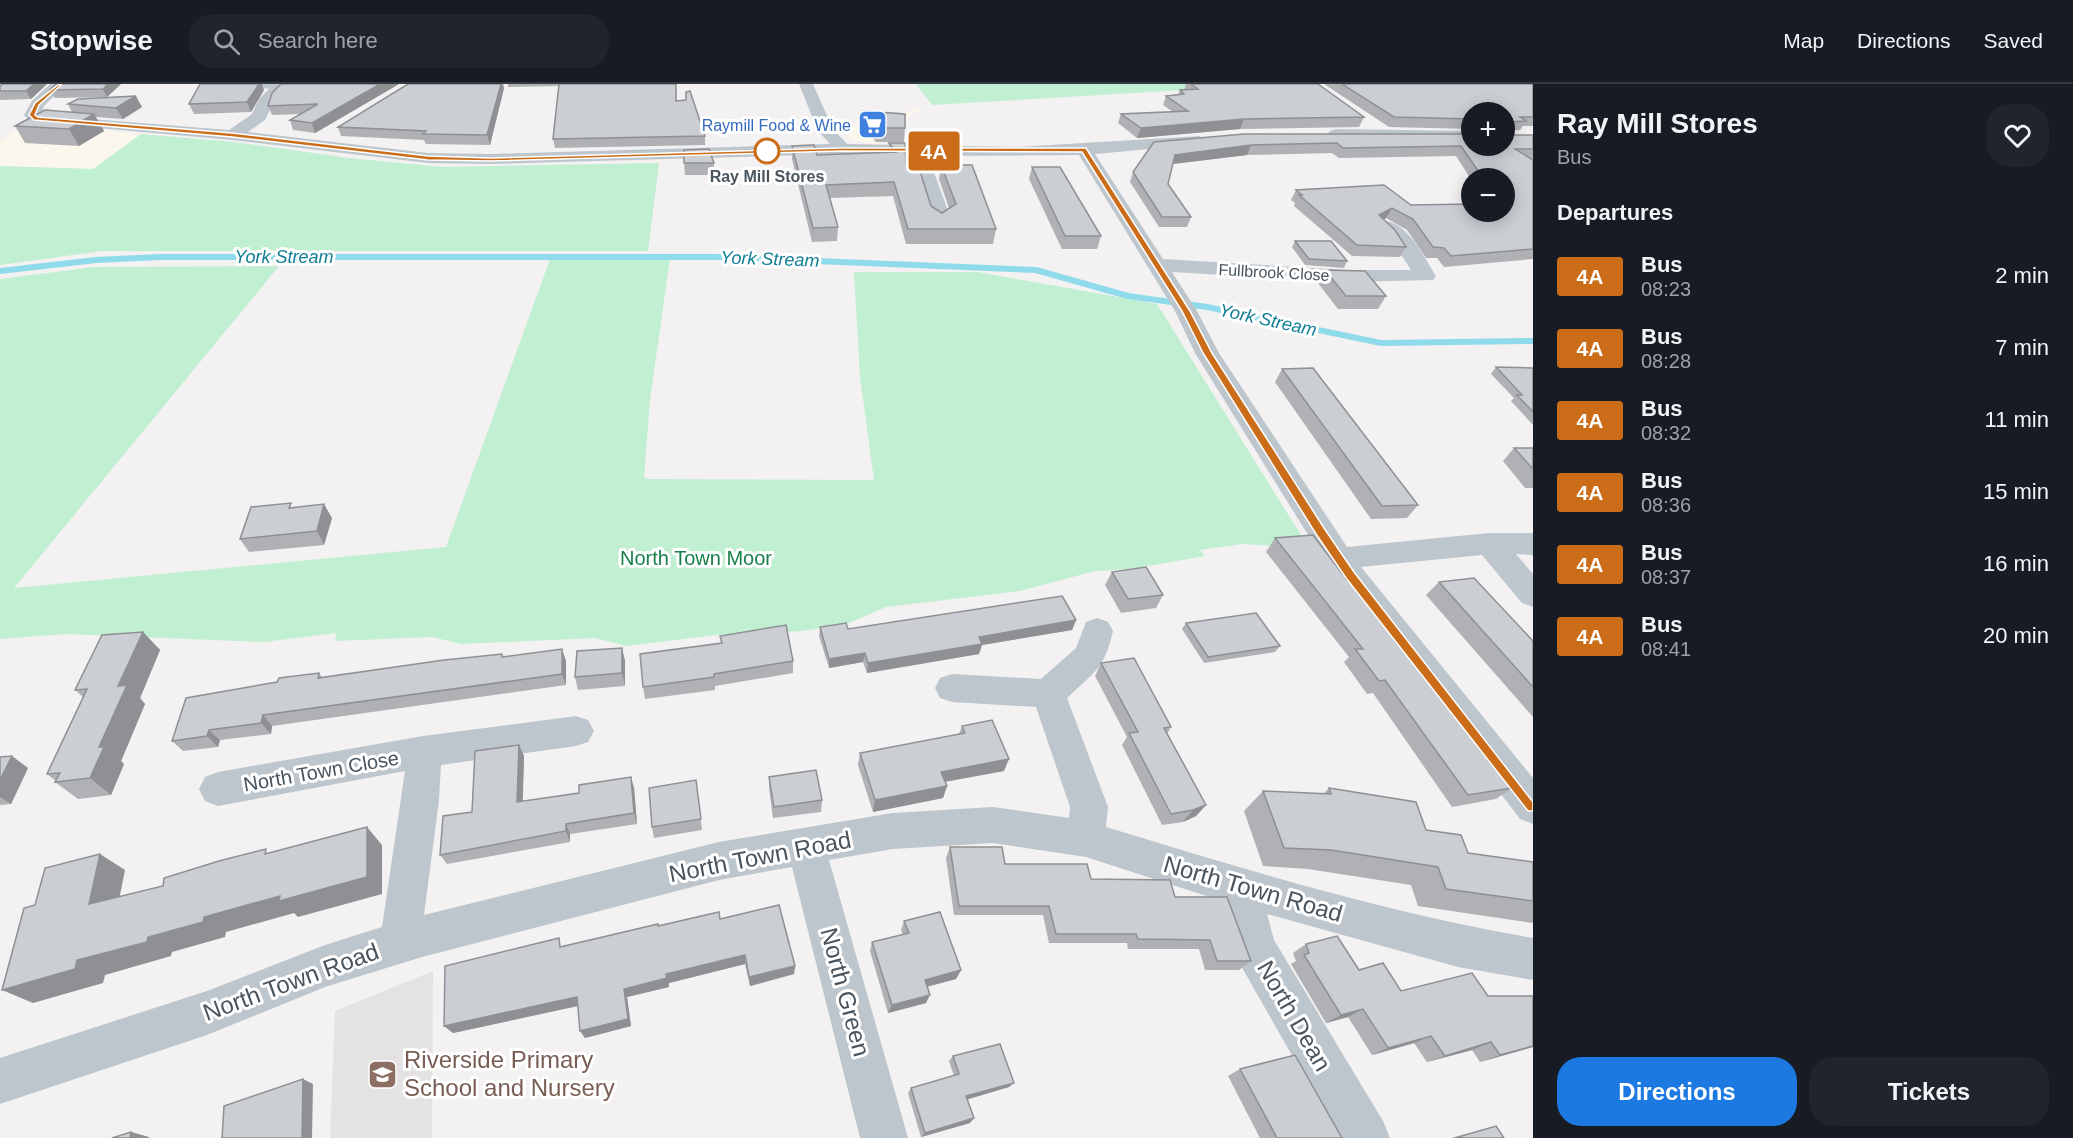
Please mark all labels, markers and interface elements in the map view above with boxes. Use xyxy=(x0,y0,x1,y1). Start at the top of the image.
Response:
search box xyxy=(189,14,609,68)
text: Stopwise xyxy=(30,25,153,56)
icon: search xyxy=(210,25,243,58)
text: Search here xyxy=(258,28,378,53)
text: Map xyxy=(1783,29,1824,52)
text: Directions xyxy=(1857,29,1950,52)
text: Saved xyxy=(1983,29,2043,52)
map controls xyxy=(1461,102,1515,222)
button: + xyxy=(1461,102,1515,156)
button: heart xyxy=(1986,104,2049,167)
text: Ray Mill Stores xyxy=(1557,108,1758,139)
supermarket icon: Raymill Food & Wine xyxy=(856,109,888,141)
place label: Raymill Food & Wine xyxy=(702,117,851,134)
line badge: 4A xyxy=(907,132,961,170)
marker: Ray Mill Stores xyxy=(754,138,780,164)
text: 4A xyxy=(921,140,947,163)
text: Bus xyxy=(1557,146,1591,168)
place label: Ray Mill Stores xyxy=(710,168,824,185)
button: − xyxy=(1461,168,1515,222)
text: Departures xyxy=(1557,200,1673,225)
water label: York Stream xyxy=(234,247,334,267)
water label: York Stream xyxy=(720,247,820,271)
text: Bus xyxy=(1641,252,1683,277)
street label: Fullbrook Close xyxy=(1218,261,1330,284)
text: 2 min xyxy=(1995,263,2049,288)
text: 4A xyxy=(1577,265,1603,288)
text: 08:23 xyxy=(1641,278,1691,300)
water label: York Stream xyxy=(1217,300,1319,340)
text: Bus xyxy=(1641,324,1683,349)
text: 7 min xyxy=(1995,335,2049,360)
text: 4A xyxy=(1577,337,1603,360)
text: 08:28 xyxy=(1641,350,1691,372)
text: Bus xyxy=(1641,396,1683,421)
text: 11 min xyxy=(1985,407,2049,432)
text: 4A xyxy=(1577,409,1603,432)
text: 08:32 xyxy=(1641,422,1691,444)
text: Bus xyxy=(1641,468,1683,493)
text: 15 min xyxy=(1983,479,2049,504)
text: 4A xyxy=(1577,481,1603,504)
text: 08:36 xyxy=(1641,494,1691,516)
text: Bus xyxy=(1641,540,1683,565)
park label: North Town Moor xyxy=(620,547,772,569)
text: 16 min xyxy=(1983,551,2049,576)
text: 4A xyxy=(1577,553,1603,576)
text: 08:37 xyxy=(1641,566,1691,588)
text: Bus xyxy=(1641,612,1683,637)
text: 20 min xyxy=(1983,623,2049,648)
text: 4A xyxy=(1577,625,1603,648)
text: 08:41 xyxy=(1641,638,1691,660)
street label: North Town Close xyxy=(242,746,400,796)
street label: North Town Road xyxy=(667,826,853,887)
street label: North Town Road xyxy=(1161,850,1346,927)
street label: North Green xyxy=(815,925,876,1059)
street label: North Town Road xyxy=(199,937,382,1026)
street label: North Dean xyxy=(1252,956,1337,1076)
place label: Riverside Primary School and Nursery xyxy=(404,1046,615,1101)
button: Directions xyxy=(1557,1057,1797,1126)
button: Tickets xyxy=(1809,1057,2049,1126)
school or university icon: Riverside Primary School and Nursery xyxy=(367,1058,399,1090)

